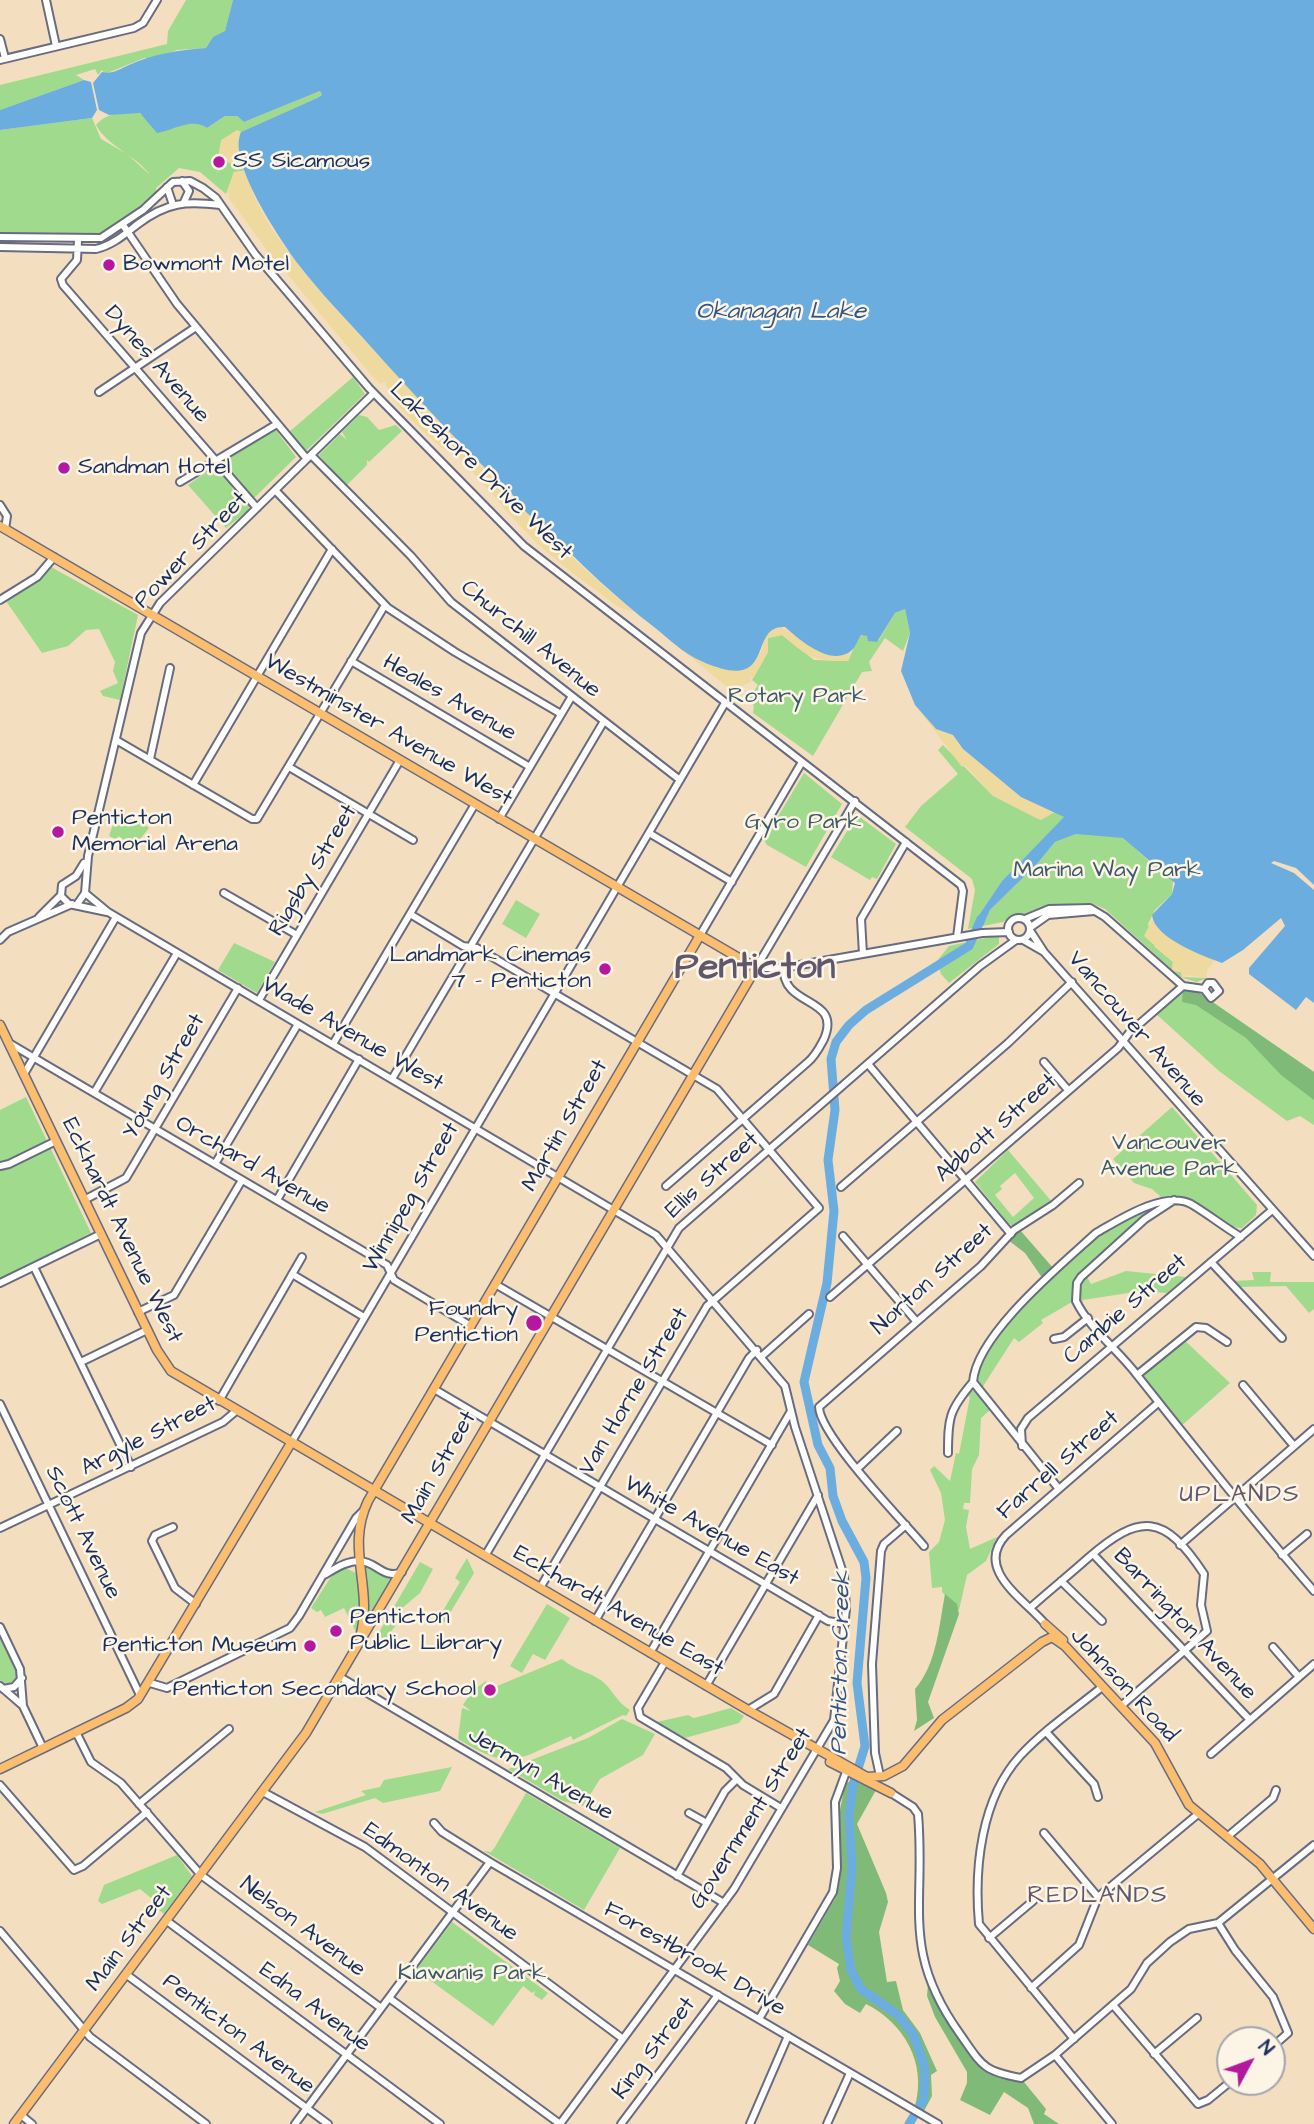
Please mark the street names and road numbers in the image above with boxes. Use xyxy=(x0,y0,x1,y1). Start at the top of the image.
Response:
street label: Dynes Avenue xyxy=(97,300,215,430)
street label: Lakeshore Drive West xyxy=(383,377,577,567)
street label: Power Street xyxy=(129,487,255,615)
street label: Churchill Avenue xyxy=(454,575,606,705)
street label: Westminster Avenue West xyxy=(259,649,517,813)
street label: Heales Avenue xyxy=(377,650,521,748)
street label: Rigsby Street xyxy=(264,800,364,942)
street label: Vancouver Avenue xyxy=(1061,946,1211,1114)
street label: Wade Avenue West xyxy=(256,972,448,1098)
street label: Young Street xyxy=(118,1009,212,1145)
street label: Martin Street xyxy=(517,1055,615,1197)
street label: Abbott Street xyxy=(930,1069,1064,1189)
street label: Orchard Avenue xyxy=(170,1111,334,1221)
street label: Eckhardt Avenue West xyxy=(54,1114,188,1348)
street label: Winnipeg Street xyxy=(358,1118,466,1278)
street label: Ellis Street xyxy=(661,1127,765,1225)
street label: Norton Street xyxy=(867,1218,999,1342)
street label: Cambie Street xyxy=(1058,1249,1194,1371)
street label: Van Horne Street xyxy=(574,1303,696,1481)
street label: Argyle Street xyxy=(77,1391,221,1483)
street label: Farrell Street xyxy=(992,1405,1126,1527)
street label: Main Street xyxy=(397,1407,483,1529)
street label: Scott Avenue xyxy=(38,1462,126,1604)
street label: White Avenue East xyxy=(619,1471,803,1593)
street label: Eckhardt Avenue East xyxy=(508,1540,728,1684)
street label: Barrington Avenue xyxy=(1106,1543,1262,1707)
street label: Johnson Road xyxy=(1063,1623,1183,1749)
street label: Jermyn Avenue xyxy=(462,1722,618,1828)
street label: Government Street xyxy=(685,1723,819,1915)
street label: Edmonton Avenue xyxy=(357,1817,523,1949)
street label: Nelson Avenue xyxy=(234,1872,370,1984)
street label: Main Street xyxy=(81,1880,179,1998)
street label: Forestbrook Drive xyxy=(598,1897,790,2023)
street label: Edna Avenue xyxy=(253,1957,375,2059)
street label: Penticton Avenue xyxy=(156,1969,320,2101)
street label: King Street xyxy=(608,1992,702,2106)

